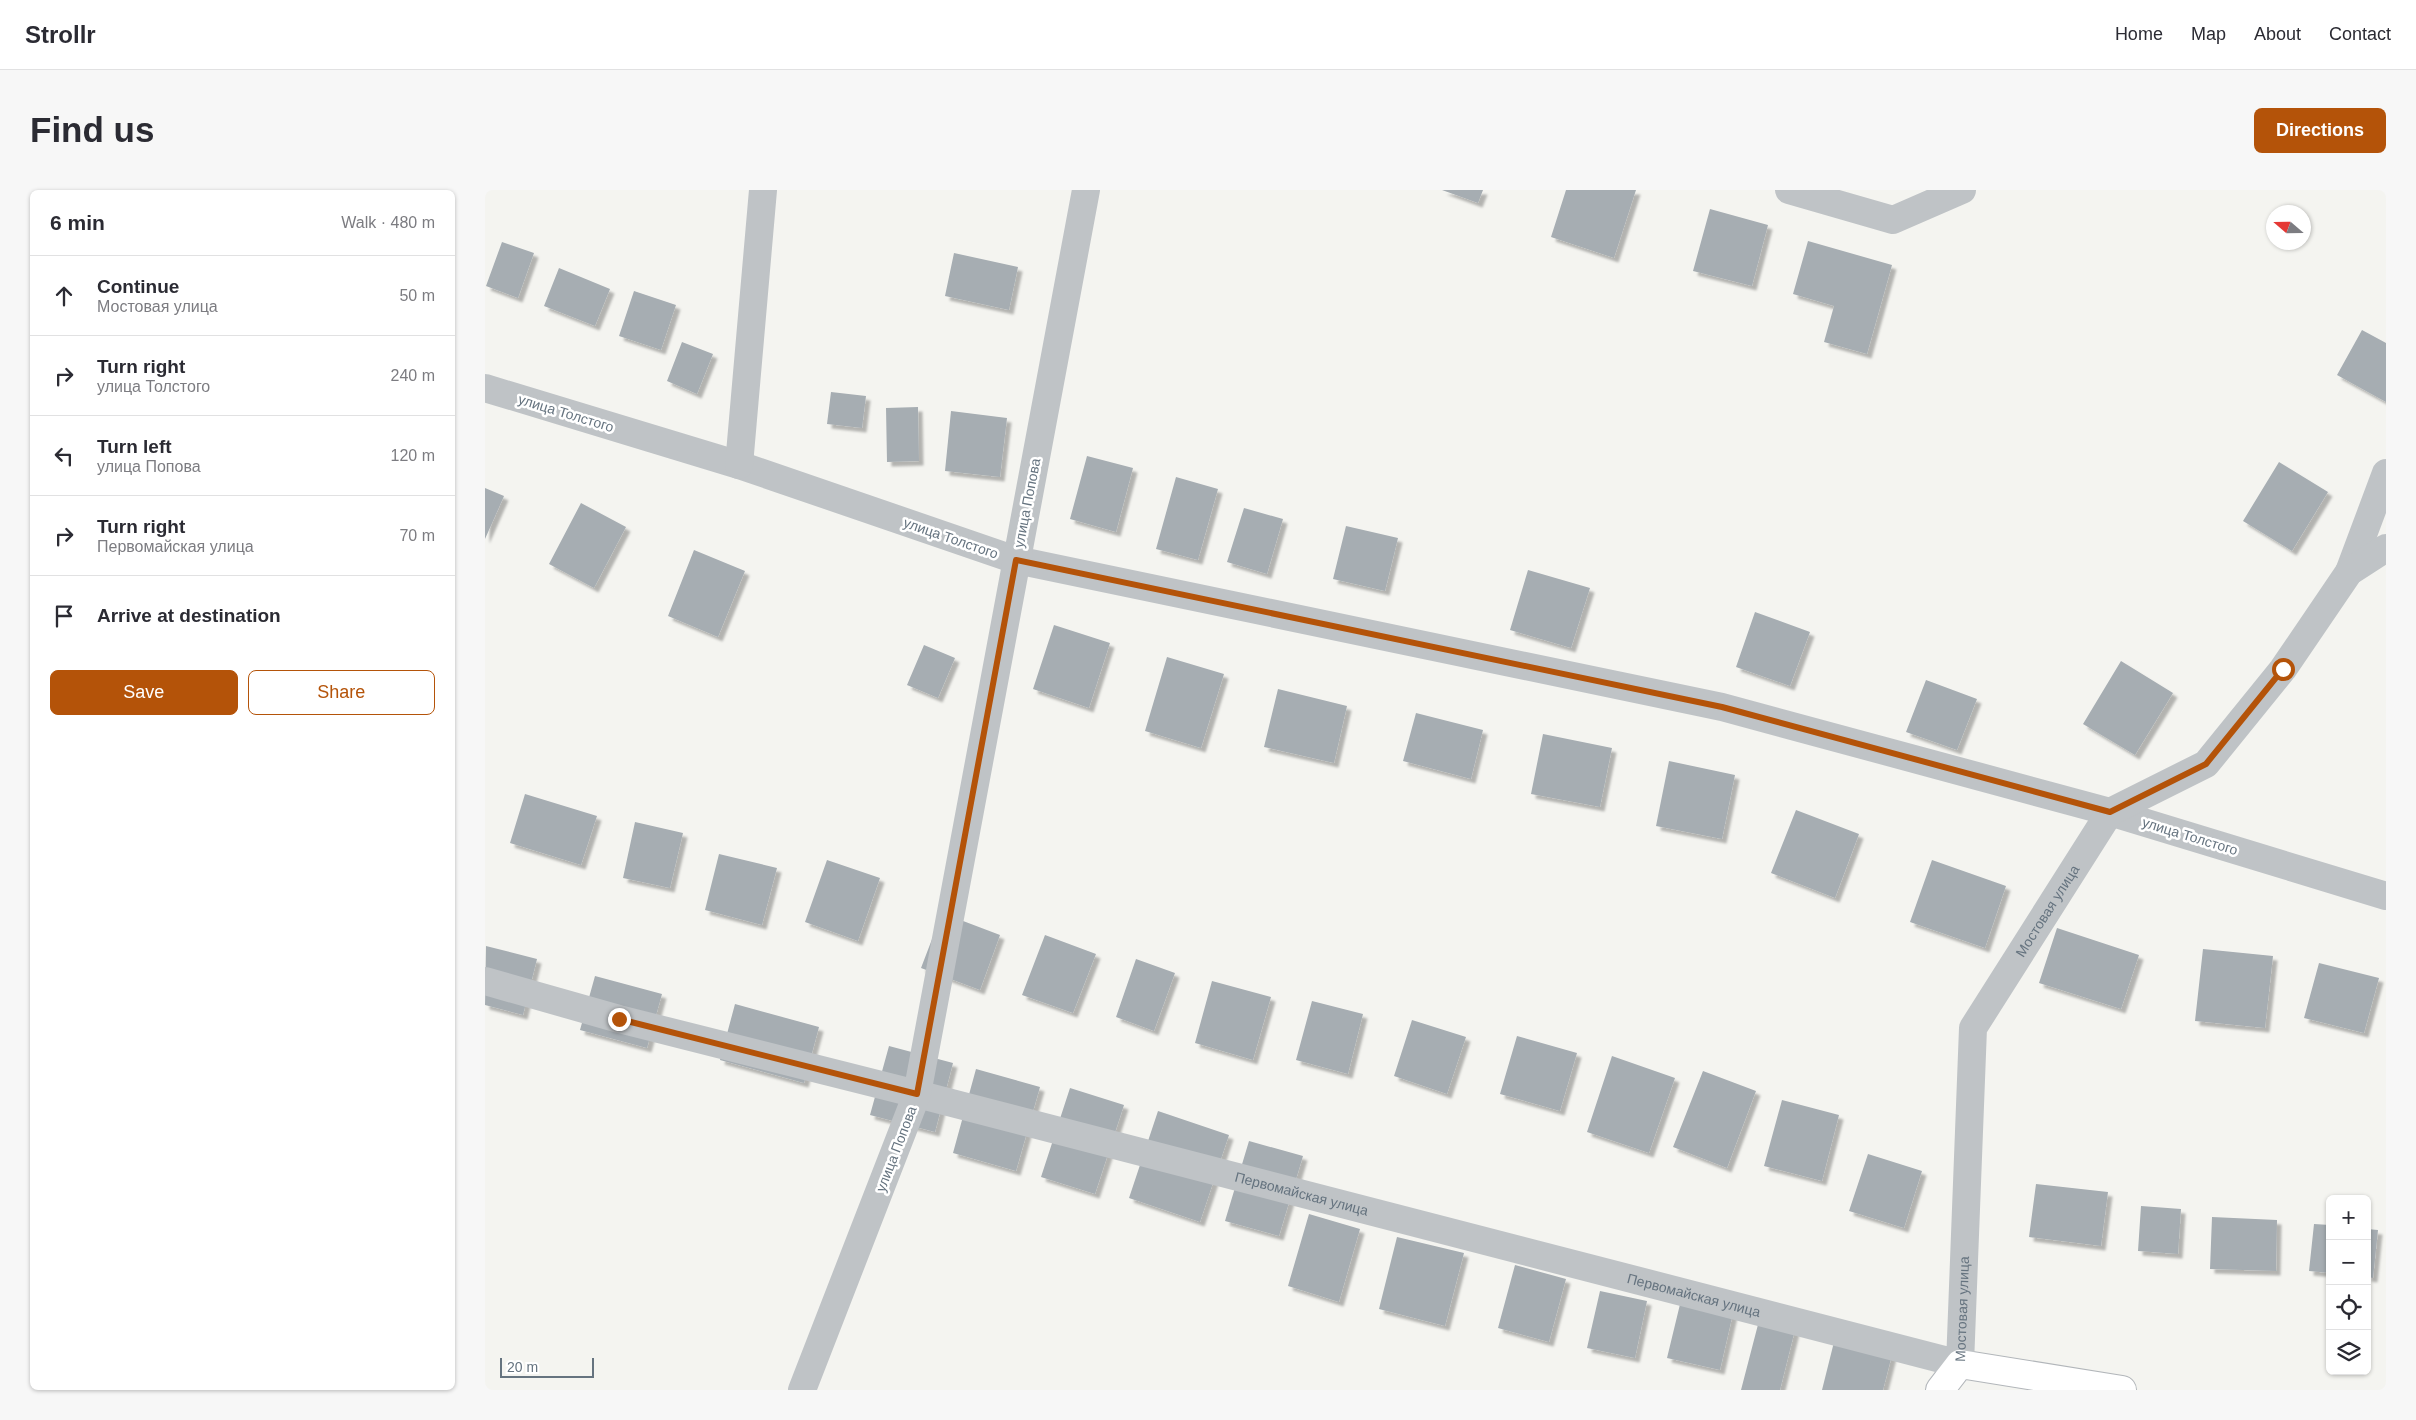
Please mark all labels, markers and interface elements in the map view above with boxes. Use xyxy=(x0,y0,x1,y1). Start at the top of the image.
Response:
text: Strollr xyxy=(25,21,96,48)
text: Home xyxy=(2115,24,2163,44)
text: Map xyxy=(2191,24,2226,44)
text: About xyxy=(2254,24,2301,44)
text: Contact xyxy=(2329,24,2391,44)
button: Directions xyxy=(2254,108,2386,153)
text: Find us xyxy=(30,110,154,149)
north arrow xyxy=(2266,205,2311,250)
text: 6 min xyxy=(50,211,105,234)
text: Walk · 480 m xyxy=(341,214,435,231)
text: Continue xyxy=(97,276,179,297)
icon: ahead xyxy=(50,282,78,310)
text: 50 m xyxy=(399,287,435,304)
text: Мостовая улица xyxy=(97,298,218,315)
text: Turn right xyxy=(97,356,185,377)
icon: right xyxy=(50,362,78,390)
text: 240 m xyxy=(391,367,435,384)
text: улица Толстого xyxy=(97,378,210,395)
street label: улица Толстого xyxy=(516,391,616,435)
text: Turn left xyxy=(97,436,172,457)
icon: left xyxy=(50,442,78,470)
text: 120 m xyxy=(391,447,435,464)
street label: улица Попова xyxy=(1010,457,1044,549)
text: улица Попова xyxy=(97,458,201,475)
street label: улица Толстого xyxy=(902,514,1001,562)
text: Turn right xyxy=(97,516,185,537)
icon: right xyxy=(50,522,78,550)
text: 70 m xyxy=(399,527,435,544)
text: Первомайская улица xyxy=(97,538,254,555)
icon: arrive xyxy=(50,602,78,630)
text: Arrive at destination xyxy=(97,605,281,626)
route start xyxy=(2272,658,2295,681)
button: Save xyxy=(50,670,238,715)
button: Share xyxy=(248,670,435,715)
street label: улица Толстого xyxy=(2140,814,2240,858)
street label: Мостовая улица xyxy=(2012,862,2083,960)
route end xyxy=(608,1008,631,1031)
street label: улица Попова xyxy=(872,1104,920,1194)
street label: Первомайская улица xyxy=(1233,1169,1370,1219)
map controls xyxy=(2326,1195,2371,1375)
button: + xyxy=(2326,1195,2371,1240)
button: − xyxy=(2326,1240,2371,1285)
street label: Мостовая улица xyxy=(1952,1256,1972,1362)
street label: Первомайская улица xyxy=(1625,1270,1762,1320)
button: locate xyxy=(2326,1285,2371,1330)
button: layers xyxy=(2326,1330,2371,1375)
scale bar xyxy=(500,1355,594,1378)
text: 20 m xyxy=(507,1359,538,1375)

